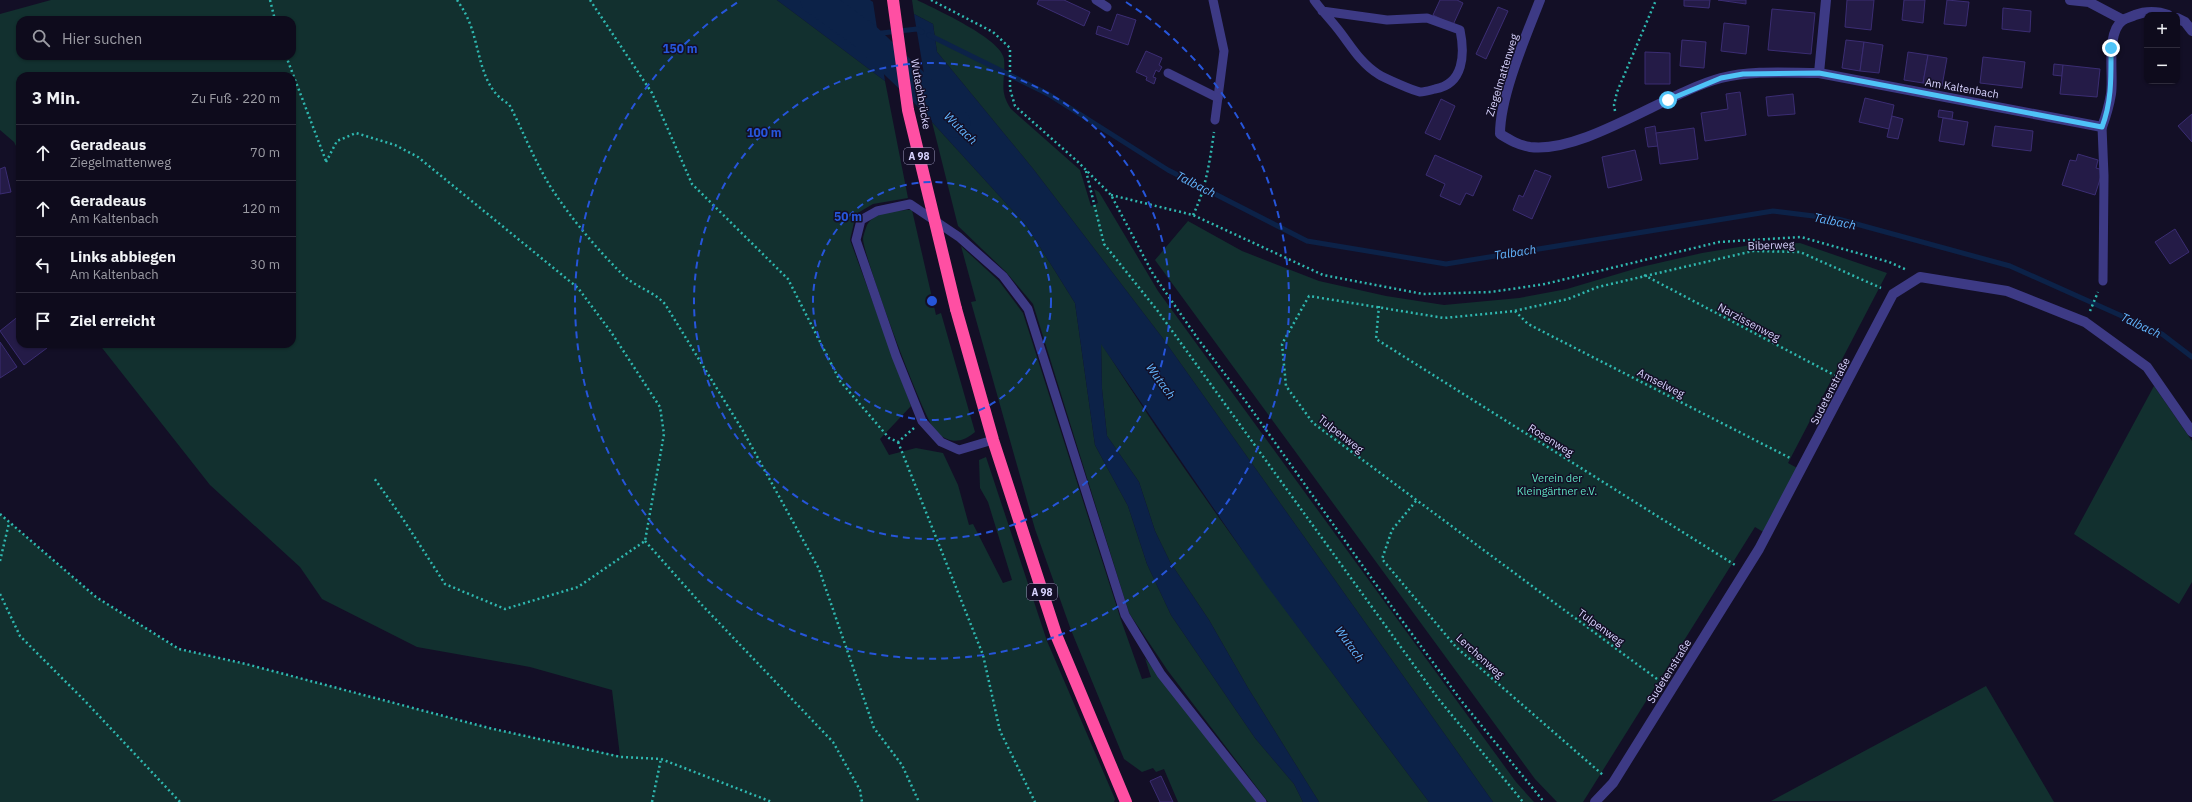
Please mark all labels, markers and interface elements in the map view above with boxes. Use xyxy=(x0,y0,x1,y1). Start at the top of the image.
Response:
map controls xyxy=(2144,12,2180,84)
button: + xyxy=(2144,12,2180,48)
search box xyxy=(16,16,296,60)
icon: search xyxy=(30,27,52,49)
text: Hier suchen xyxy=(62,29,142,48)
street label: Ziegelmattenweg xyxy=(1483,32,1521,118)
route end xyxy=(2102,39,2120,57)
text: 150 m xyxy=(662,41,698,56)
button: − xyxy=(2144,48,2180,84)
street label: Wutachbrücke xyxy=(908,58,934,130)
street label: Am Kaltenbach xyxy=(1924,75,2000,101)
text: 3 Min. xyxy=(32,87,80,109)
text: Zu Fuß · 220 m xyxy=(191,90,280,107)
route start xyxy=(1659,91,1677,109)
water label: Wutach xyxy=(941,109,981,148)
text: 100 m xyxy=(746,125,782,140)
text: Geradeaus xyxy=(70,135,146,154)
icon: ahead xyxy=(32,142,54,164)
text: 70 m xyxy=(250,144,280,161)
road number: A 98 xyxy=(904,148,934,164)
text: Ziegelmattenweg xyxy=(70,154,171,171)
water label: Talbach xyxy=(1174,168,1219,200)
text: Geradeaus xyxy=(70,191,146,210)
icon: ahead xyxy=(32,198,54,220)
text: 120 m xyxy=(242,200,280,217)
text: 50 m xyxy=(834,209,862,224)
text: Am Kaltenbach xyxy=(70,210,159,227)
water label: Talbach xyxy=(1813,210,1858,232)
street label: Biberweg xyxy=(1747,237,1795,253)
water label: Talbach xyxy=(1493,241,1537,263)
text: Links abbiegen xyxy=(70,247,176,266)
icon: left xyxy=(32,254,54,276)
text: 30 m xyxy=(250,256,280,273)
text: Am Kaltenbach xyxy=(70,266,159,283)
centre of rings xyxy=(925,294,939,308)
street label: Narzissenweg xyxy=(1715,300,1783,344)
water label: Talbach xyxy=(2119,309,2164,341)
icon: arrive xyxy=(32,310,54,332)
text: Ziel erreicht xyxy=(70,311,156,330)
street label: Sudetenstraße xyxy=(1807,355,1853,427)
water label: Wutach xyxy=(1143,360,1179,402)
street label: Amselweg xyxy=(1635,365,1687,401)
street label: Tulpenweg xyxy=(1315,412,1367,456)
street label: Rosenweg xyxy=(1526,421,1576,460)
park label: Verein der Kleingärtner e.V. xyxy=(1517,471,1597,498)
road number: A 98 xyxy=(1027,584,1057,600)
street label: Tulpenweg xyxy=(1575,606,1627,649)
water label: Wutach xyxy=(1332,623,1368,665)
street label: Lerchenweg xyxy=(1453,631,1507,681)
street label: Sudetenstraße xyxy=(1644,636,1694,706)

